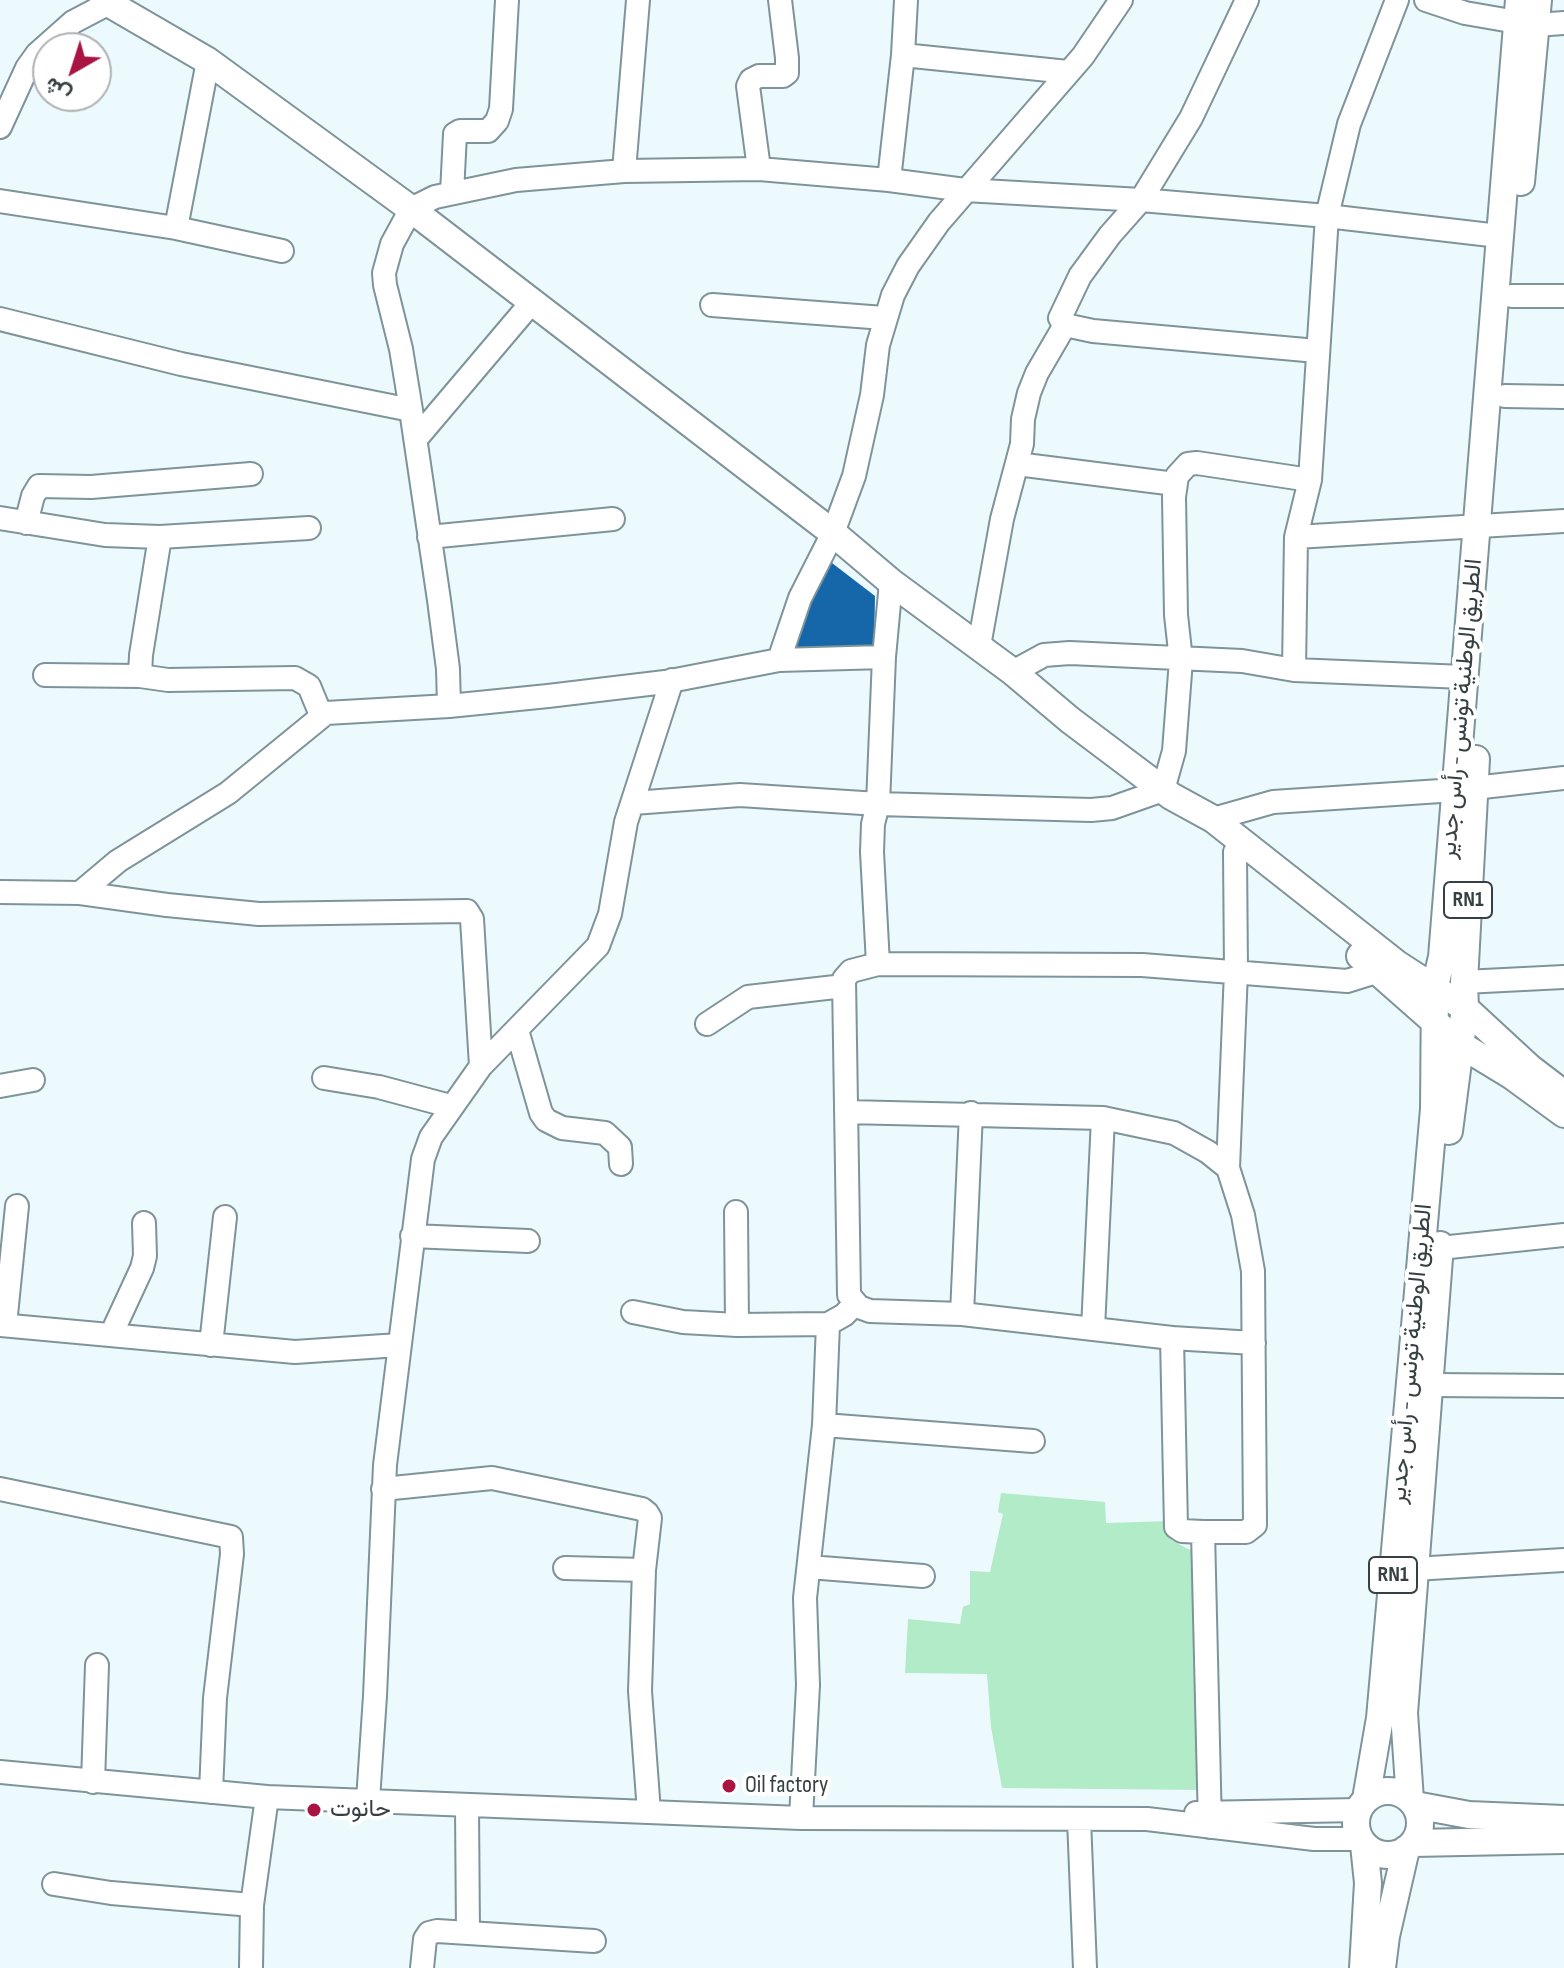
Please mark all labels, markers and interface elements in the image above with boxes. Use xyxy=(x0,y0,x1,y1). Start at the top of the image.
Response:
north arrow xyxy=(32,32,112,112)
text: ش xyxy=(39,71,77,108)
street label: الطريق الوطنية تونس - رأس جدير xyxy=(1435,558,1489,860)
road number: RN1 xyxy=(1444,882,1492,918)
street label: الطريق الوطنية تونس - رأس جدير xyxy=(1385,1203,1439,1505)
road number: RN1 xyxy=(1369,1557,1417,1593)
place label: Oil factory xyxy=(745,1772,828,1800)
marker: Oil factory xyxy=(720,1777,738,1795)
place label: حانوت xyxy=(330,1796,391,1824)
marker: حانوت xyxy=(305,1801,323,1819)

